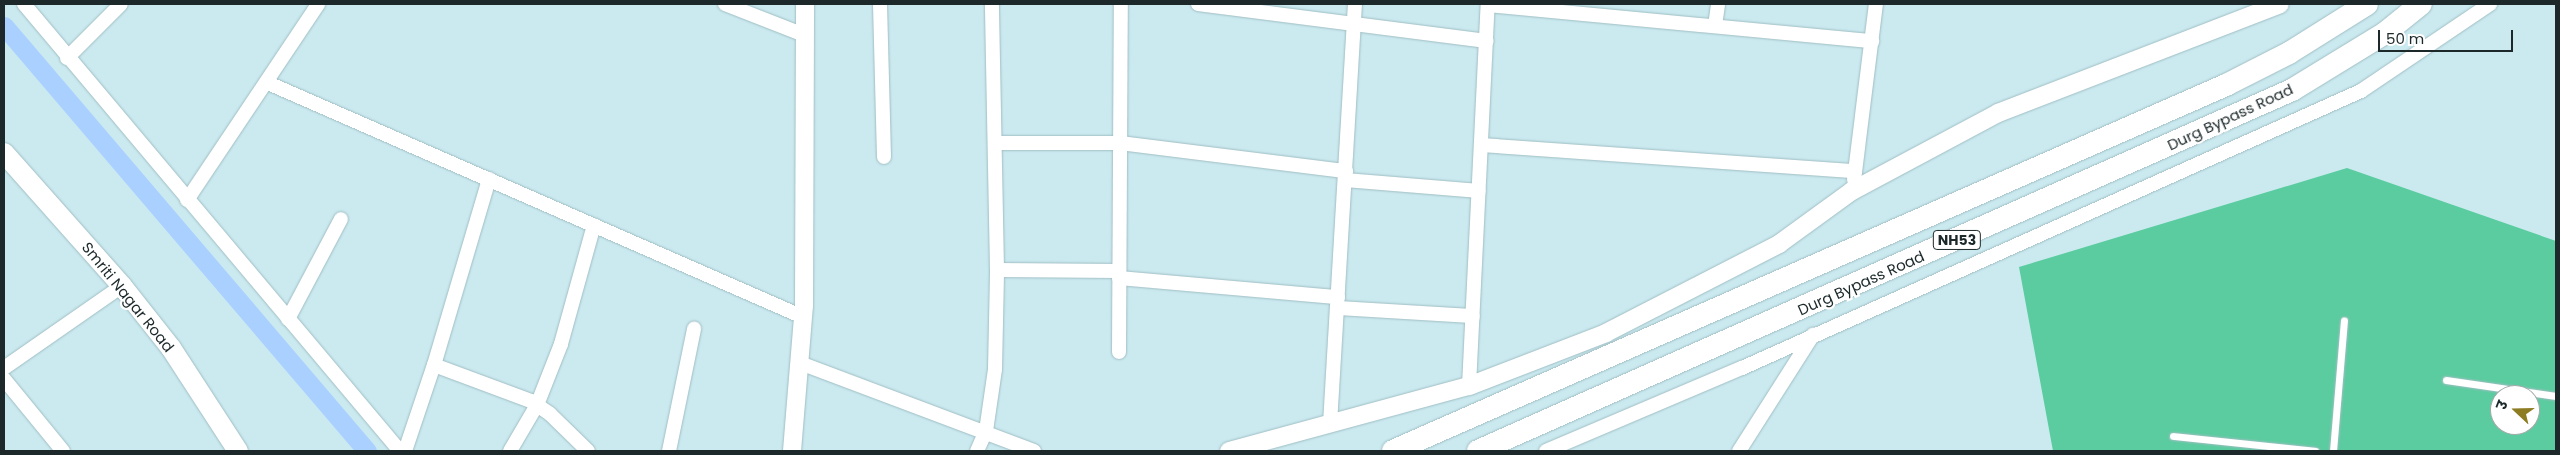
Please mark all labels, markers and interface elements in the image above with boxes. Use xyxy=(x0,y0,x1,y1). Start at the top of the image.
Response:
scale bar xyxy=(2380,20,2515,52)
text: 50 m xyxy=(2386,28,2424,49)
street label: Durg Bypass Road xyxy=(2164,80,2296,154)
road number: NH53 xyxy=(1932,228,1982,252)
street label: Smriti Nagar Road xyxy=(78,238,178,356)
street label: Durg Bypass Road xyxy=(1795,247,1927,319)
north arrow xyxy=(2490,385,2540,435)
text: उ xyxy=(2491,398,2513,412)

